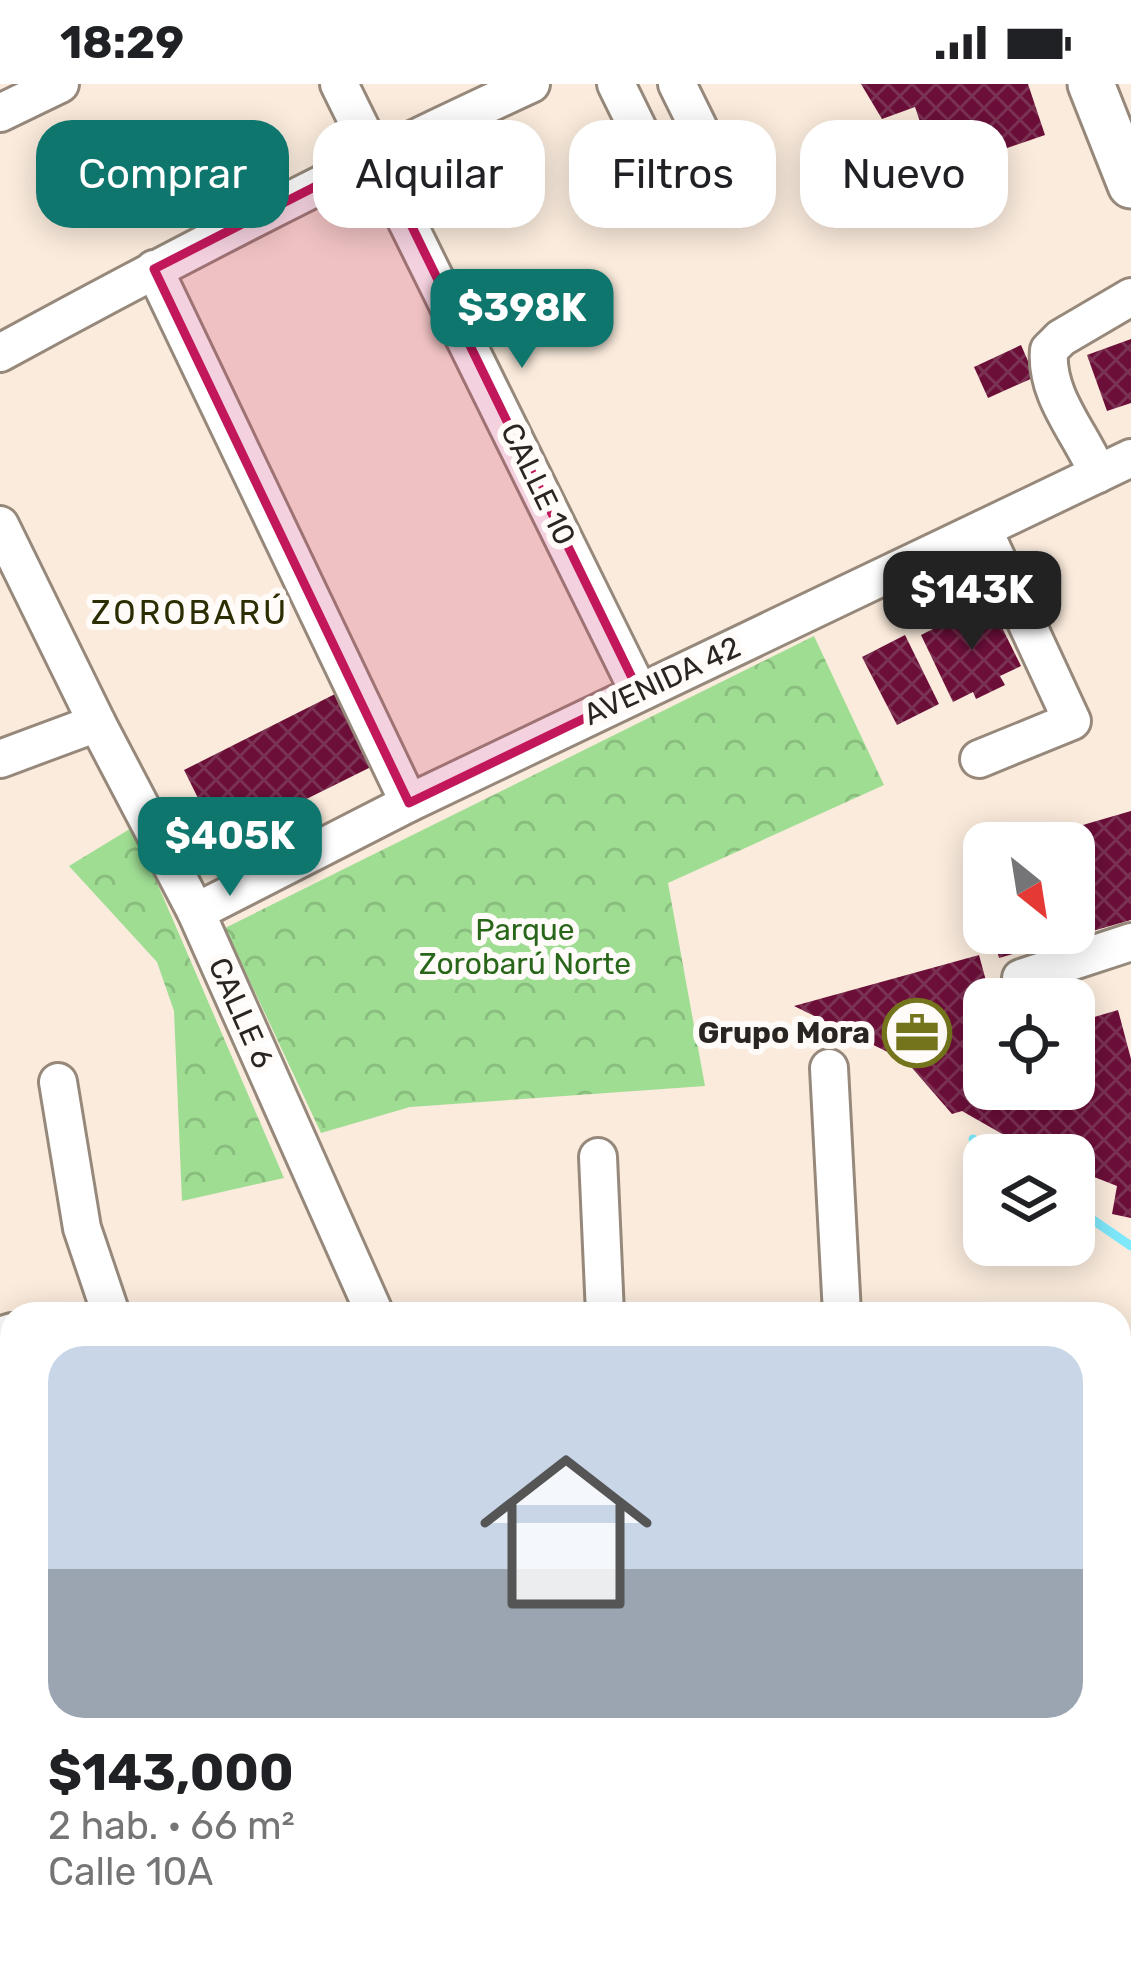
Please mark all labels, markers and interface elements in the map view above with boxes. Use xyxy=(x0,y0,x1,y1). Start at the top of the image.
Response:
text: 18:29 xyxy=(60,16,184,69)
chip: Comprar xyxy=(36,120,289,228)
chip: Alquilar xyxy=(313,120,545,228)
chip: Filtros xyxy=(569,120,776,228)
chip: Nuevo xyxy=(800,120,1008,228)
pin: $398K xyxy=(438,269,606,371)
text: $398K xyxy=(457,285,587,331)
street label: CALLE 10 xyxy=(493,417,583,551)
pin: $143K xyxy=(888,551,1056,653)
text: $143K xyxy=(910,567,1034,613)
district label: ZOROBARÚ xyxy=(91,593,289,632)
street label: AVENIDA 42 xyxy=(578,629,746,733)
pin: $405K xyxy=(146,797,314,899)
text: $405K xyxy=(165,813,295,859)
north arrow xyxy=(963,822,1095,954)
map controls xyxy=(963,822,1095,1266)
park label: Parque Zorobarú Norte xyxy=(419,912,631,982)
street label: CALLE 6 xyxy=(201,952,281,1074)
button: locate xyxy=(963,978,1095,1110)
office icon: Grupo Mora xyxy=(882,998,952,1068)
place label: Grupo Mora xyxy=(698,1015,870,1051)
button: layers xyxy=(963,1134,1095,1266)
icon: home xyxy=(458,1424,674,1640)
text: $143,000 xyxy=(48,1742,294,1803)
text: 2 hab. · 66 m² xyxy=(48,1803,295,1849)
text: Calle 10A xyxy=(48,1849,213,1895)

